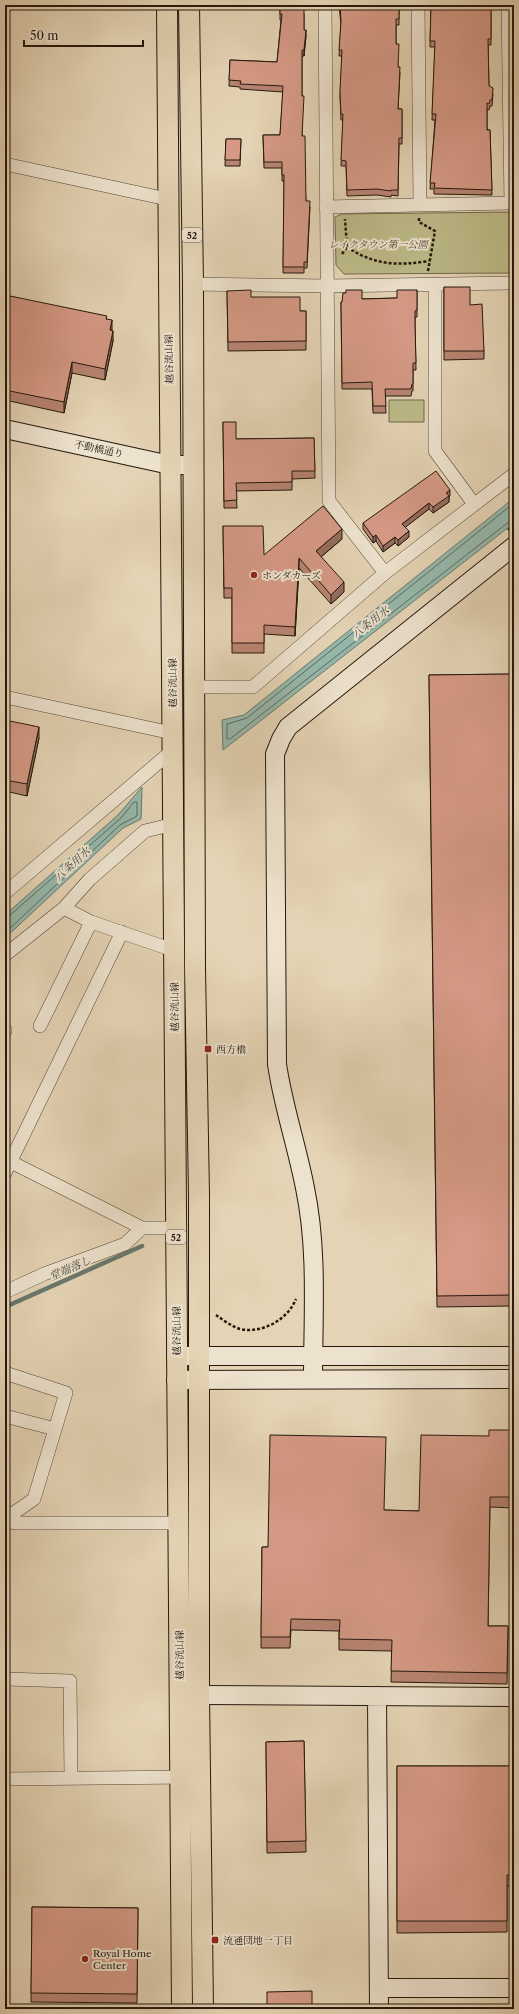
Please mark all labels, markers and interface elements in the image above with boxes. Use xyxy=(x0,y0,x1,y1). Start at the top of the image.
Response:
scale bar xyxy=(24,22,143,48)
text: 50 m xyxy=(30,28,59,43)
road number: 52 xyxy=(182,228,202,242)
park label: レイクタウン第一公園 xyxy=(328,238,430,251)
street label: 越谷流山線 xyxy=(162,334,176,384)
street label: 不動橋通り xyxy=(73,437,125,461)
place label: ホンダカーズ xyxy=(262,569,321,582)
marker: ホンダカーズ xyxy=(249,570,259,580)
water label: 八条用水 xyxy=(348,602,392,641)
street label: 越谷流山線 xyxy=(166,658,179,708)
water label: 八条用水 xyxy=(51,843,94,884)
street label: 越谷流山線 xyxy=(168,982,181,1032)
place label: 西方橋 xyxy=(216,1043,246,1056)
marker: 西方橋 xyxy=(203,1044,213,1054)
road number: 52 xyxy=(166,1230,186,1244)
water label: 堂端落し xyxy=(47,1253,93,1283)
street label: 越谷流山線 xyxy=(170,1306,183,1356)
street label: 越谷流山線 xyxy=(173,1630,186,1680)
place label: 流通団地一丁目 xyxy=(223,1934,293,1947)
marker: 流通団地一丁目 xyxy=(210,1935,220,1945)
place label: Royal Home Center xyxy=(93,1947,152,1972)
marker: Royal Home Center xyxy=(80,1954,90,1964)

